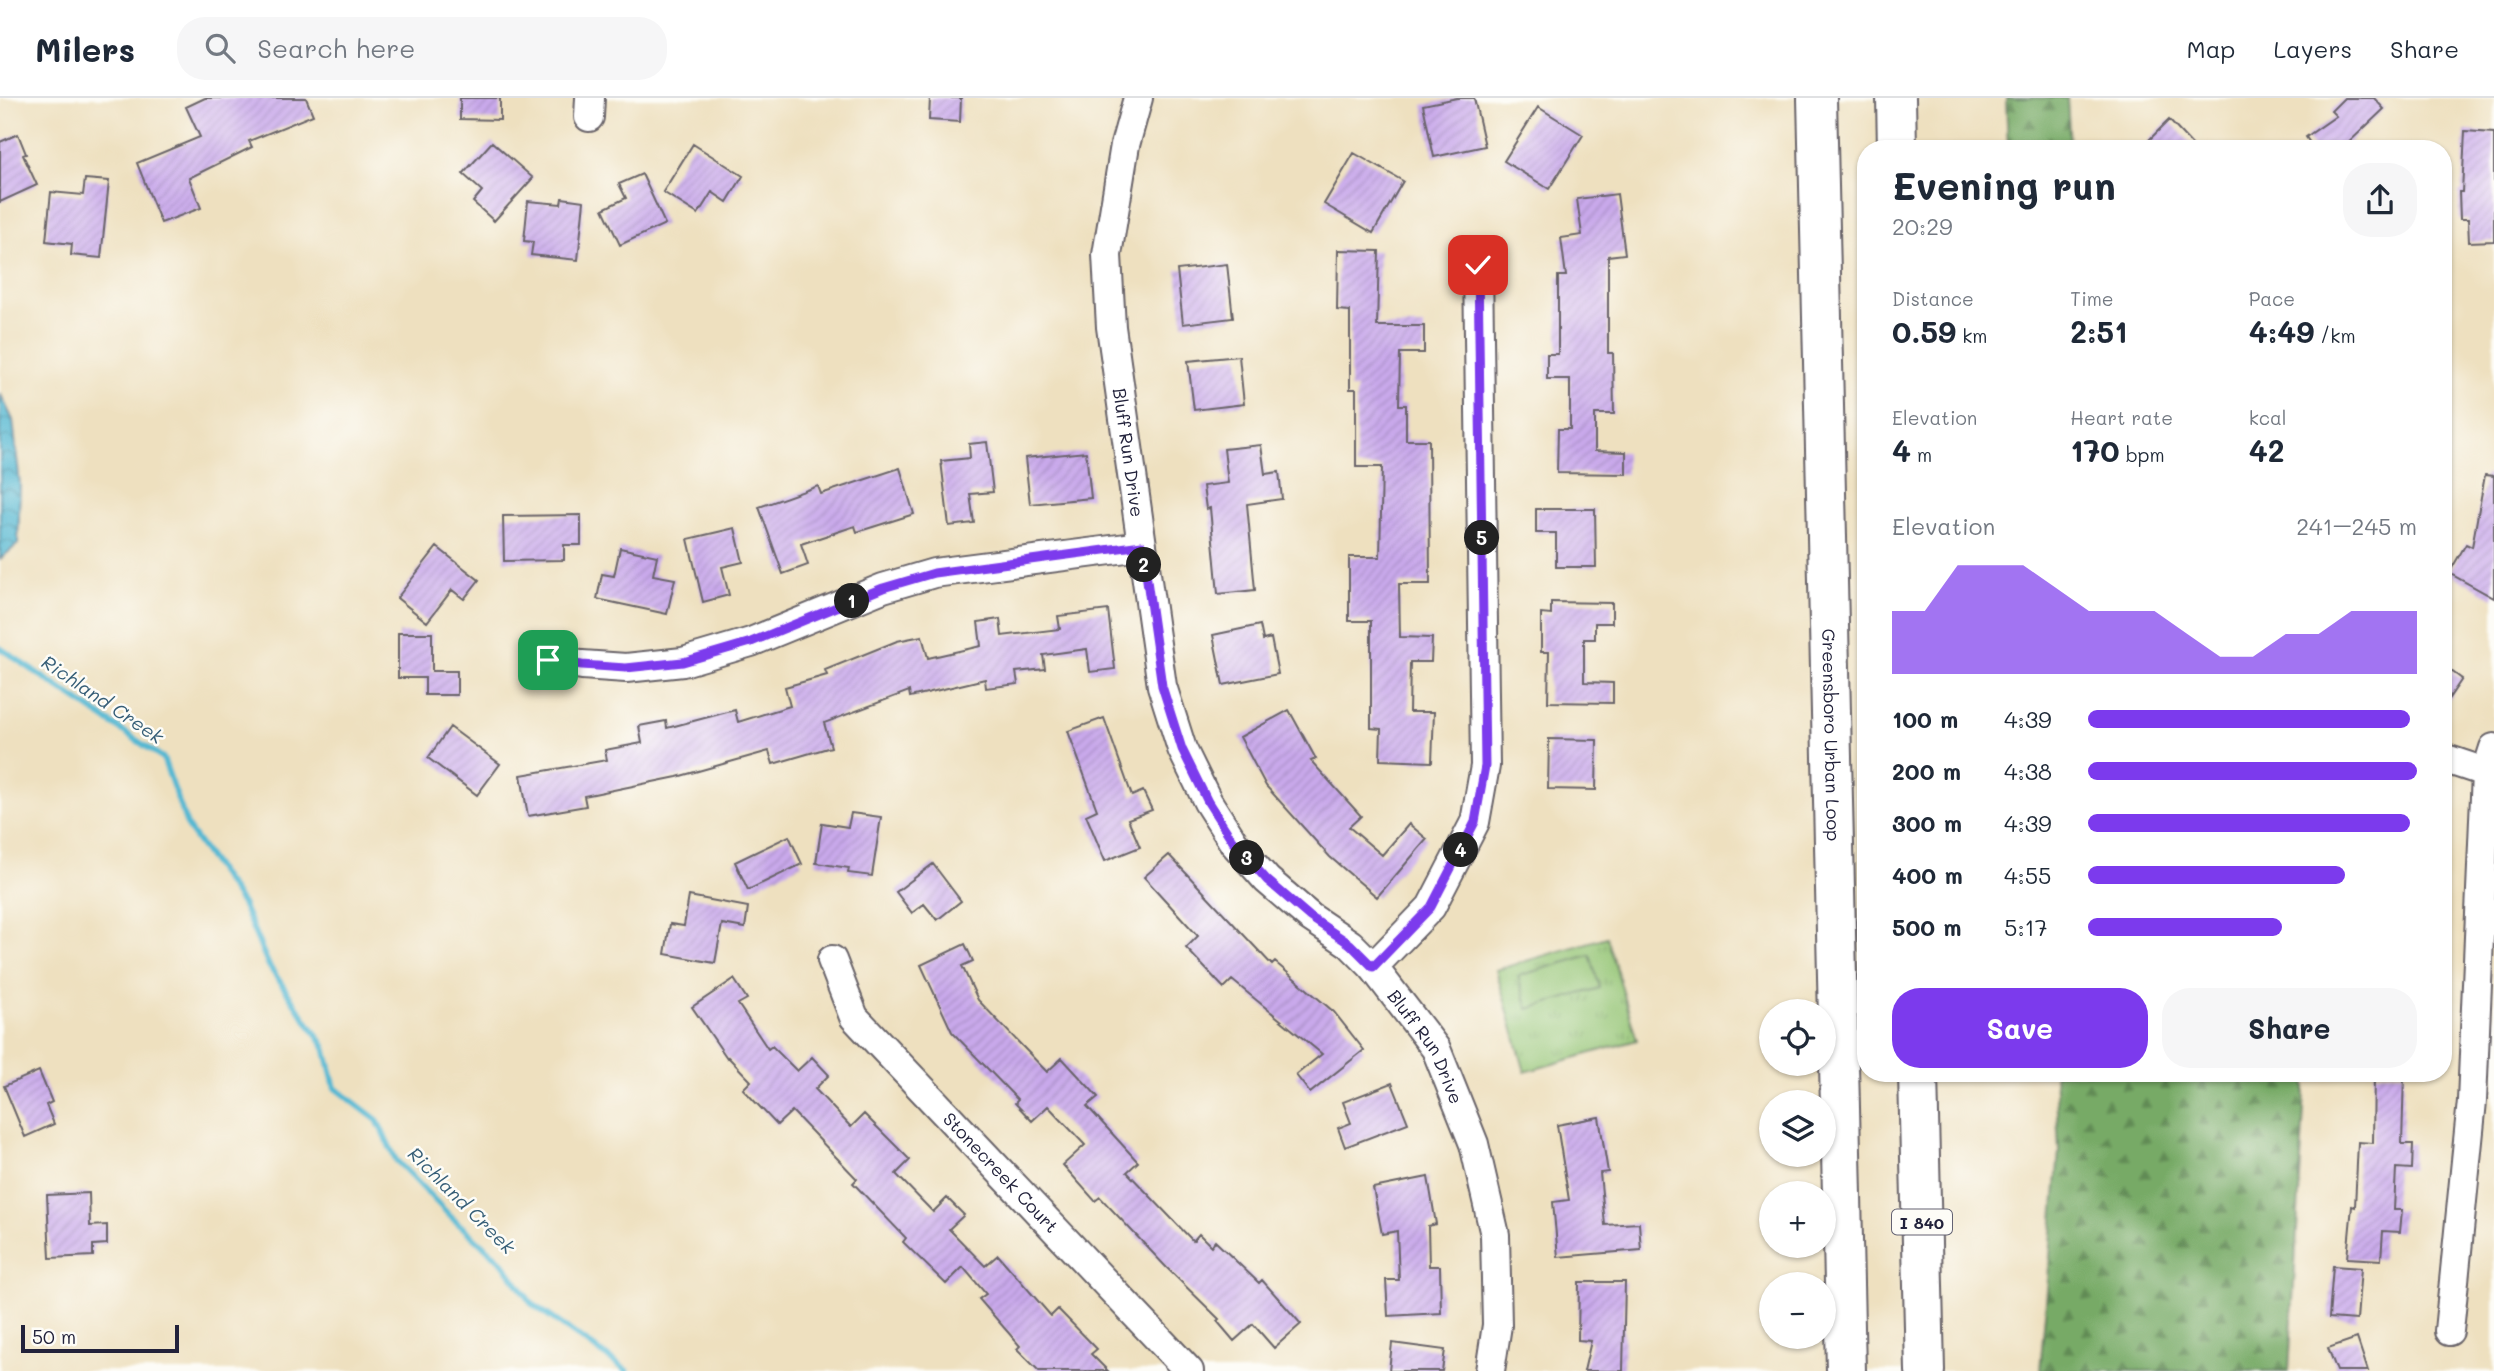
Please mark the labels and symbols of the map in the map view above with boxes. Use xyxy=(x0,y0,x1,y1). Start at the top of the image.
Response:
pin xyxy=(1448,235,1508,295)
street label: Bluff Run Drive xyxy=(1108,386,1150,519)
pin: 5 xyxy=(1464,520,1500,556)
pin: 2 xyxy=(1126,547,1162,582)
pin: 1 xyxy=(834,584,870,618)
street label: Greensboro Urban Loop xyxy=(1817,628,1846,841)
pin xyxy=(518,630,578,690)
water label: Richland Creek xyxy=(37,649,170,750)
pin: 4 xyxy=(1444,832,1478,868)
pin: 3 xyxy=(1230,840,1264,876)
street label: Bluff Run Drive xyxy=(1382,984,1469,1107)
street label: Stonecreek Court xyxy=(938,1107,1064,1238)
water label: Richland Creek xyxy=(403,1141,522,1260)
road number: I 840 xyxy=(1892,1210,1952,1234)
scale bar xyxy=(21,1322,178,1354)

